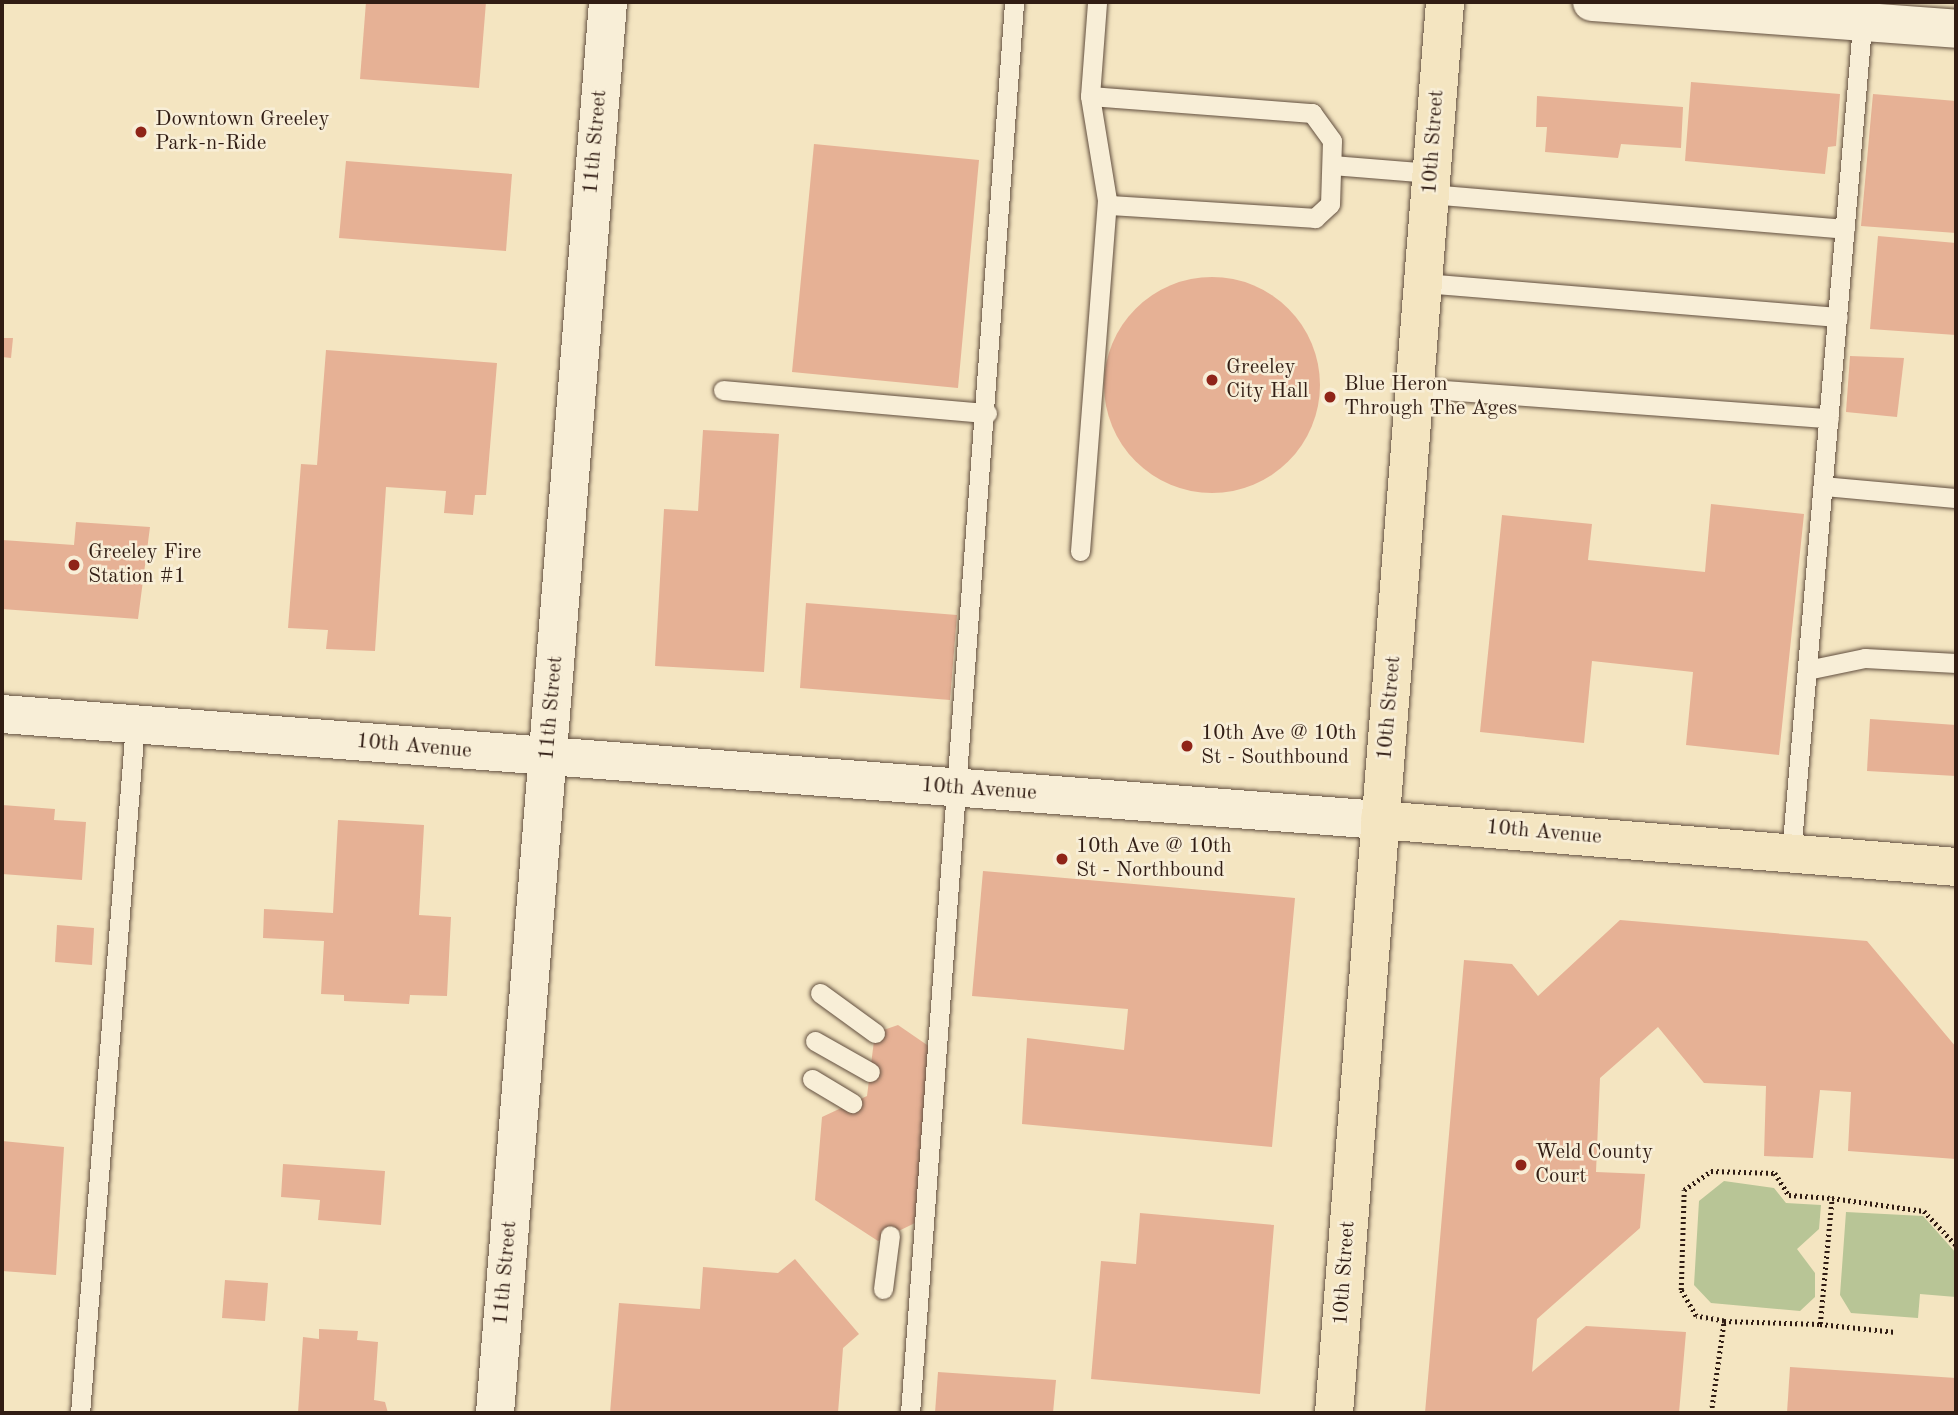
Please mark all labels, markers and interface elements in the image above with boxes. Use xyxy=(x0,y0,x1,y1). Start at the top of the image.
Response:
street label: 11th Street xyxy=(579,89,613,195)
street label: 10th Street xyxy=(1418,89,1450,195)
place label: Downtown Greeley Park-n-Ride xyxy=(155,107,330,157)
marker: Downtown Greeley Park-n-Ride xyxy=(133,124,149,140)
place label: Greeley City Hall xyxy=(1226,355,1308,405)
marker: Greeley City Hall xyxy=(1204,372,1220,388)
place label: Blue Heron Through The Ages xyxy=(1344,372,1517,422)
marker: Blue Heron Through The Ages xyxy=(1322,389,1338,405)
place label: Greeley Fire Station #1 xyxy=(88,540,202,590)
marker: Greeley Fire Station #1 xyxy=(66,557,82,573)
street label: 11th Street xyxy=(535,655,569,761)
street label: 10th Street xyxy=(1373,655,1407,761)
place label: 10th Ave @ 10th St - Southbound xyxy=(1201,721,1357,771)
street label: 10th Avenue xyxy=(355,729,473,765)
marker: 10th Ave @ 10th St - Southbound xyxy=(1179,738,1195,754)
street label: 10th Avenue xyxy=(920,773,1038,807)
street label: 10th Avenue xyxy=(1485,815,1603,851)
place label: 10th Ave @ 10th St - Northbound xyxy=(1076,834,1232,884)
marker: 10th Ave @ 10th St - Northbound xyxy=(1054,851,1070,867)
place label: Weld County Court xyxy=(1535,1140,1653,1190)
marker: Weld County Court xyxy=(1513,1157,1529,1173)
street label: 11th Street xyxy=(489,1220,523,1326)
street label: 10th Street xyxy=(1329,1220,1361,1326)

